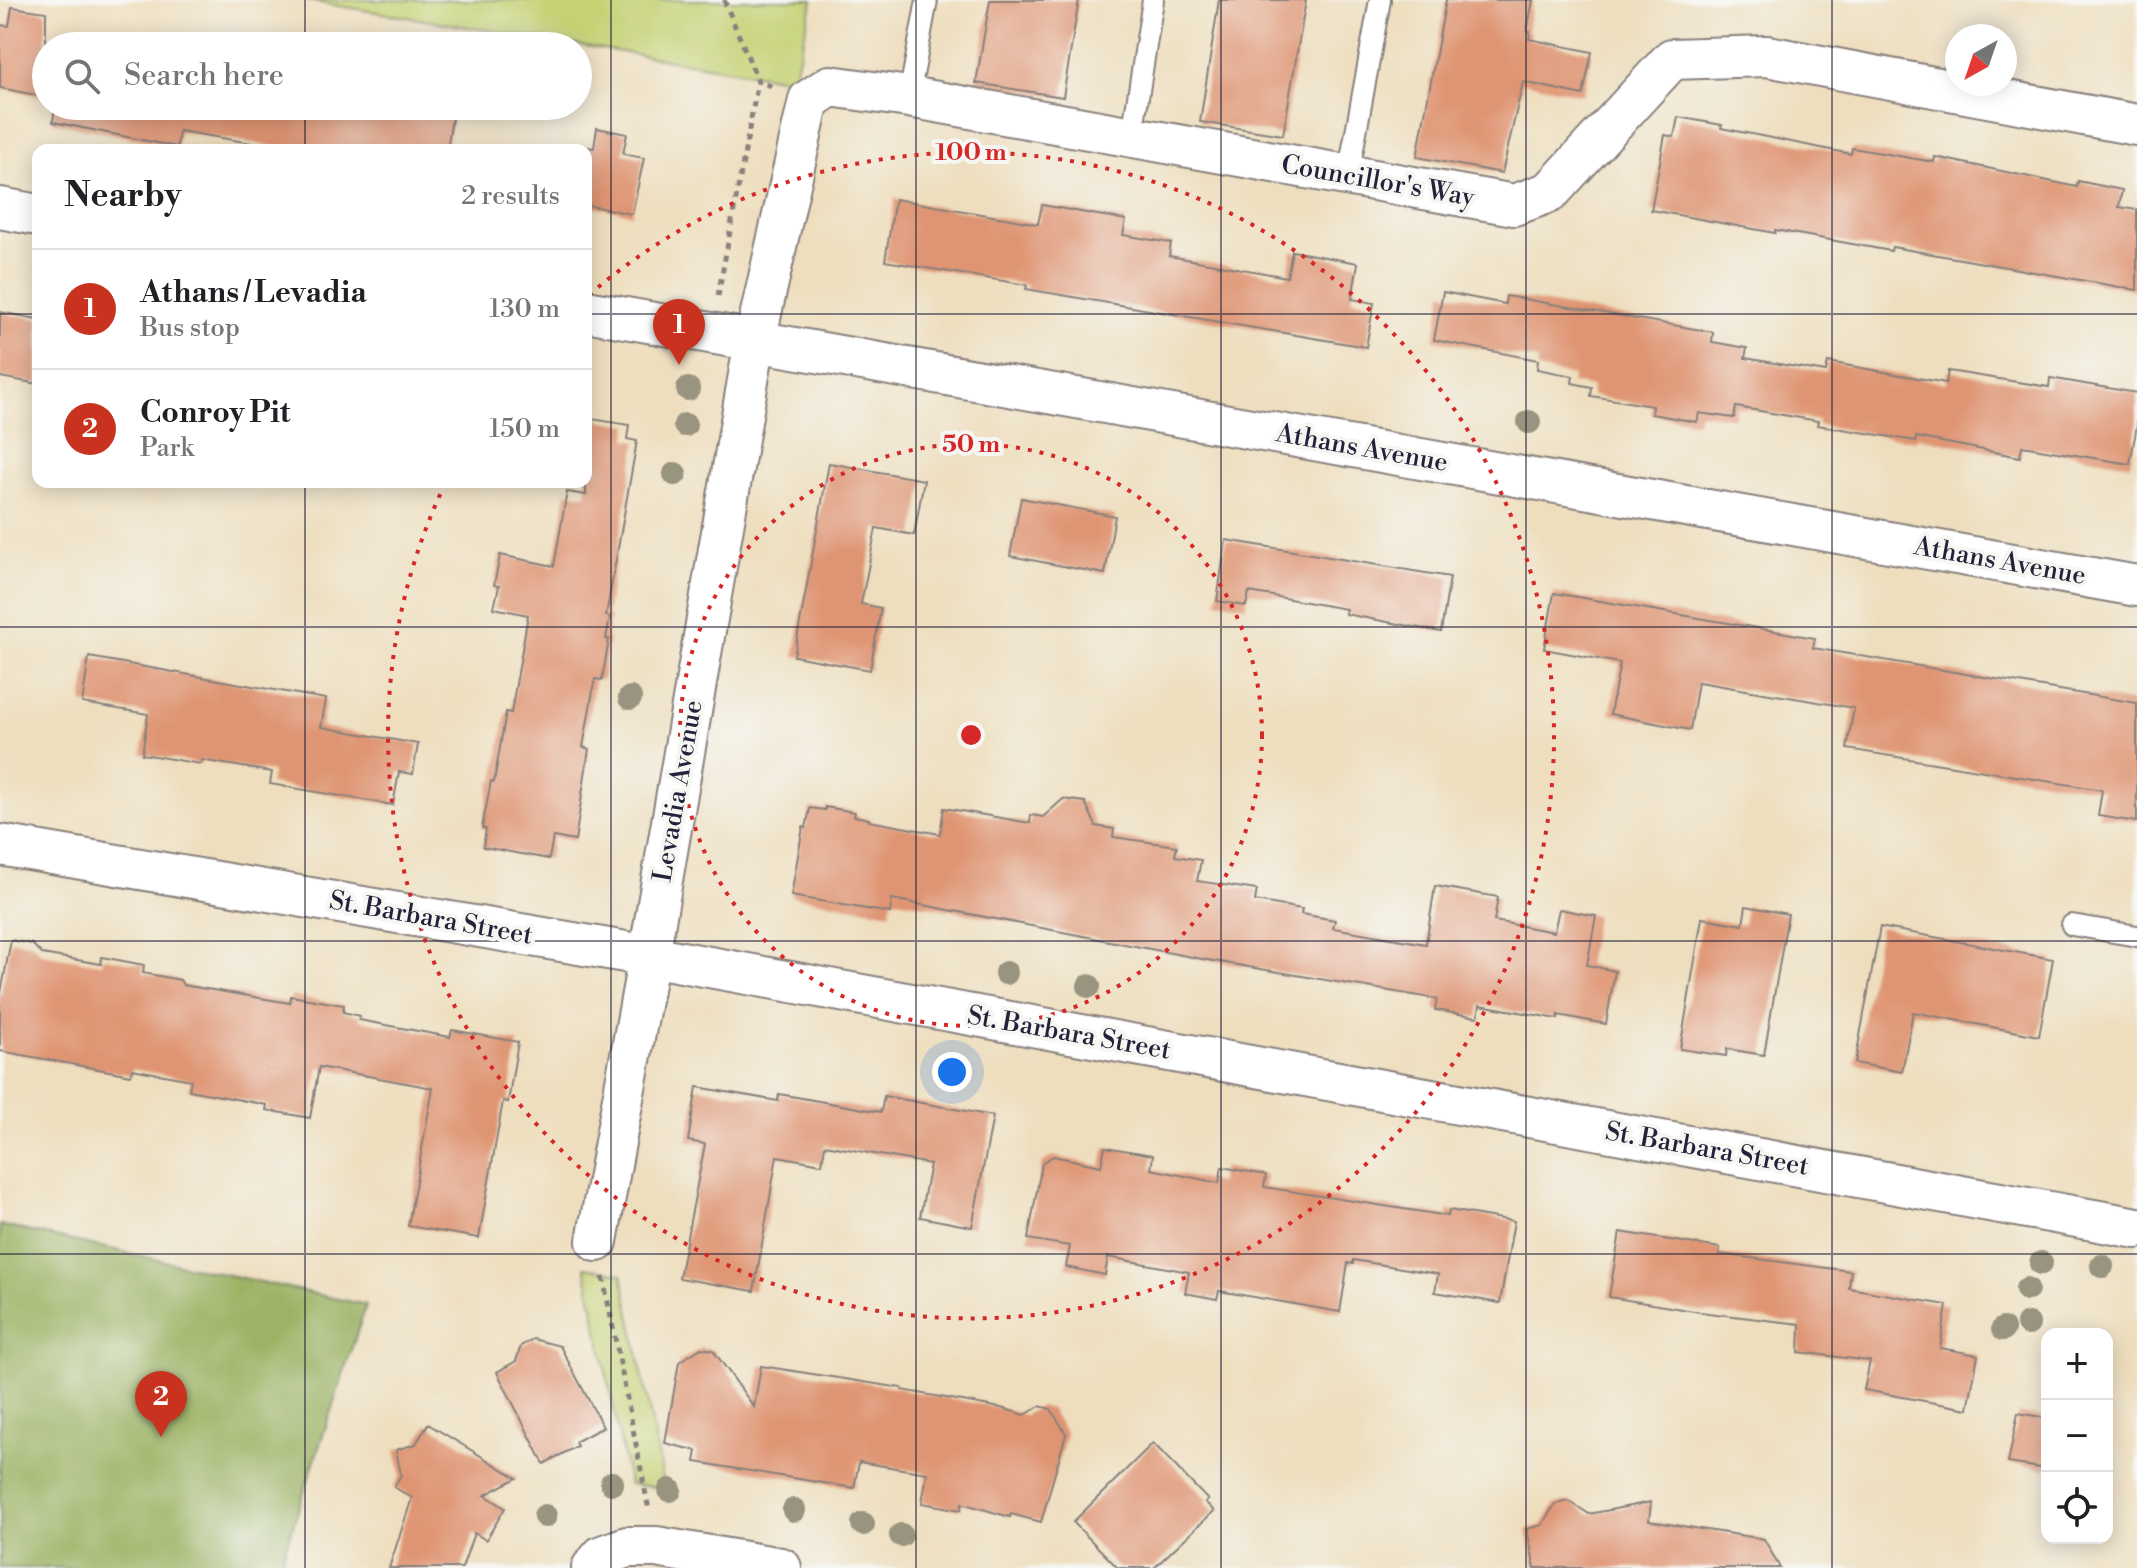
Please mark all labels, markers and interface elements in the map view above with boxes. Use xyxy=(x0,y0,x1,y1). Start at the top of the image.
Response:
north arrow xyxy=(1945,24,2017,96)
search box xyxy=(32,32,592,120)
icon: search xyxy=(60,54,104,98)
text: Search here xyxy=(124,57,284,95)
text: 100 m xyxy=(935,138,1007,168)
street label: Councillor's Way xyxy=(1279,148,1478,214)
text: Nearby xyxy=(64,175,182,217)
text: 2 results xyxy=(461,180,560,212)
text: Athans / Levadia xyxy=(140,274,367,312)
text: 1 xyxy=(84,293,96,325)
text: 130 m xyxy=(489,293,560,325)
pin: 1 xyxy=(653,299,705,365)
text: Bus stop xyxy=(140,312,240,344)
text: Conroy Pit xyxy=(140,394,290,432)
text: 2 xyxy=(82,413,98,445)
text: 150 m xyxy=(489,413,560,445)
street label: Athans Avenue xyxy=(1273,417,1450,479)
text: 50 m xyxy=(942,430,1000,460)
text: Park xyxy=(140,432,194,464)
street label: Athans Avenue xyxy=(1911,530,2088,592)
street label: Levadia Avenue xyxy=(646,698,710,884)
centre of rings xyxy=(957,721,985,749)
street label: St. Barbara Street xyxy=(327,884,535,952)
street label: St. Barbara Street xyxy=(965,999,1173,1067)
your location xyxy=(932,1052,972,1092)
street label: St. Barbara Street xyxy=(1603,1115,1811,1183)
map controls xyxy=(2041,1328,2113,1544)
button: + xyxy=(2041,1328,2113,1400)
pin: 2 xyxy=(135,1371,187,1437)
button: − xyxy=(2041,1400,2113,1472)
button: locate xyxy=(2041,1472,2113,1544)

